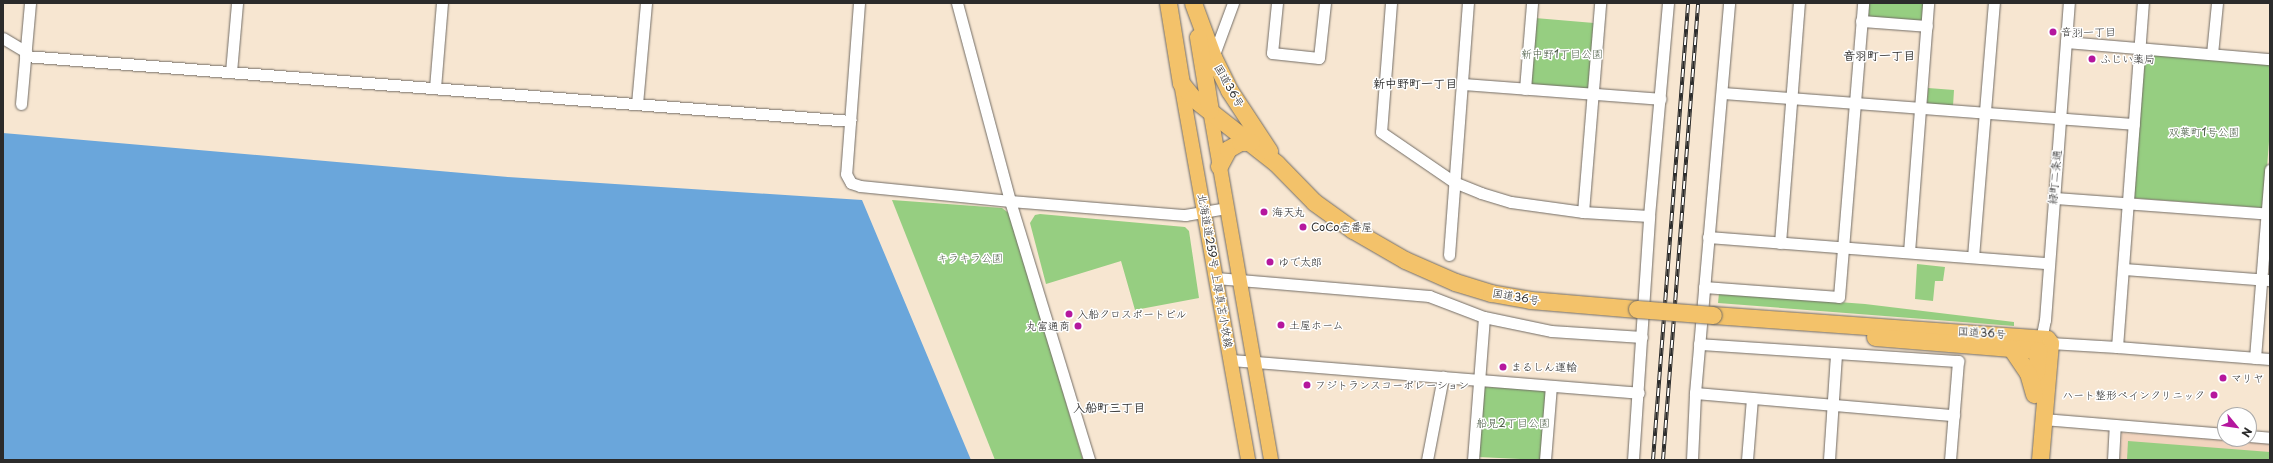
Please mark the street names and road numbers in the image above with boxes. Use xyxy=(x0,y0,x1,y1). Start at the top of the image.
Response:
street label: 国道36号 xyxy=(1211,62,1247,110)
street label: 緑町二条通 xyxy=(2046,149,2064,205)
street label: 北海道道259号 上厚真苫小牧線 xyxy=(1195,193,1235,349)
street label: 国道36号 xyxy=(1491,286,1541,308)
street label: 国道36号 xyxy=(1958,325,2006,341)

